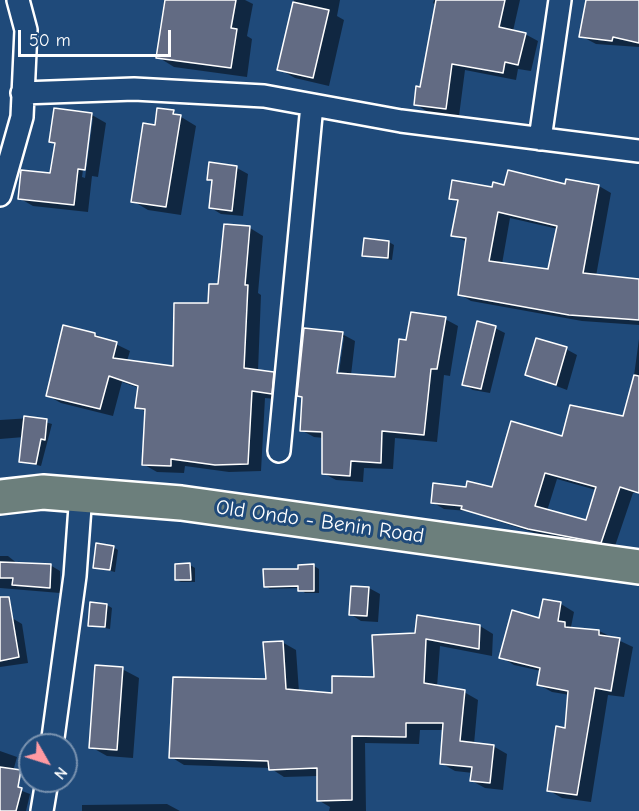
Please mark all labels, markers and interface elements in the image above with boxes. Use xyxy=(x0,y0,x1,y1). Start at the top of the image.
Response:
scale bar xyxy=(21,18,174,56)
text: 50 m xyxy=(29,30,71,51)
street label: Old Ondo - Benin Road xyxy=(214,495,426,549)
north arrow xyxy=(18,733,78,793)
text: N xyxy=(50,763,71,783)

